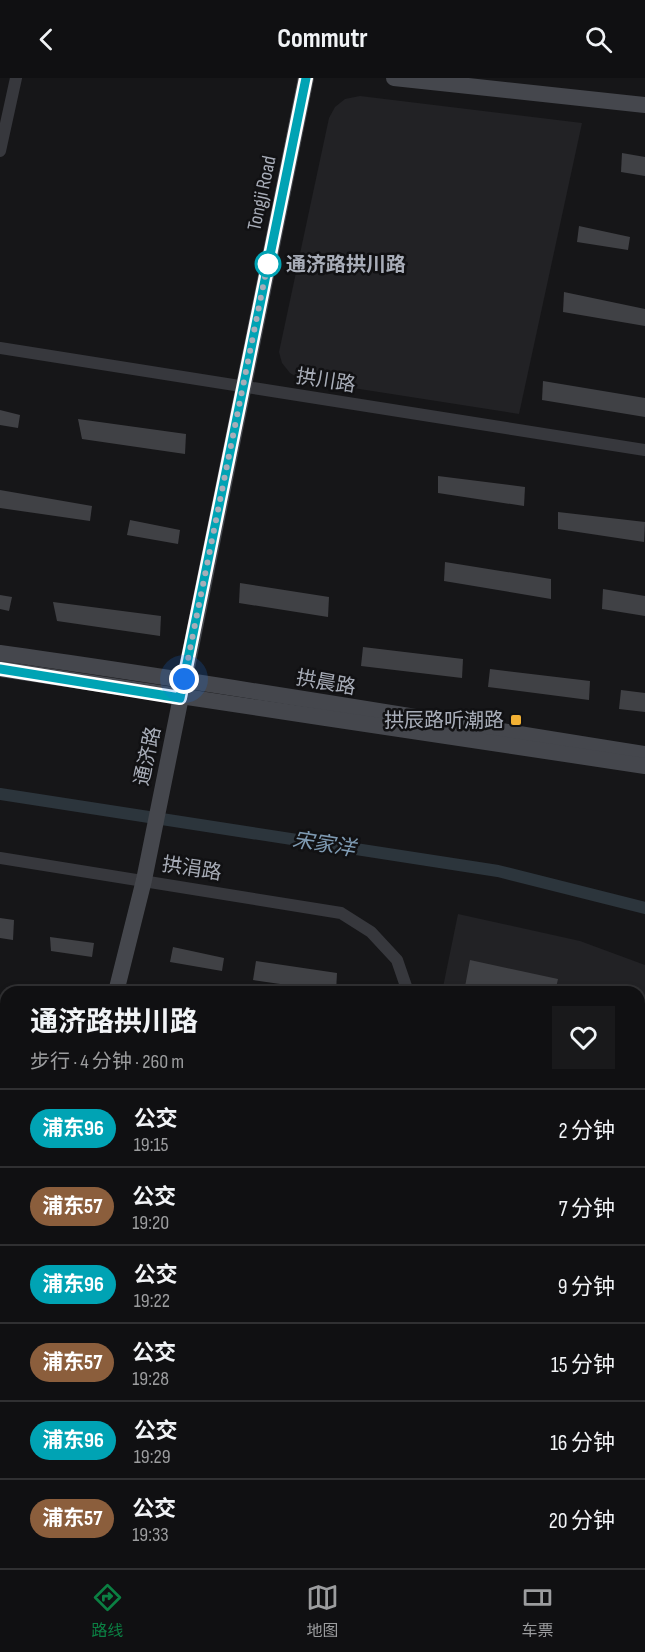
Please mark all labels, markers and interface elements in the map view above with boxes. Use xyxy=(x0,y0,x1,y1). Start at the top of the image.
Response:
icon: back xyxy=(30,23,63,56)
text: Commutr xyxy=(277,23,368,55)
icon: search xyxy=(582,23,615,56)
street label: Tongji Road xyxy=(242,154,282,233)
marker: 通济路拱川路 xyxy=(255,251,281,277)
place label: 通济路拱川路 xyxy=(286,253,406,277)
street label: 拱川路 xyxy=(294,364,357,398)
your location xyxy=(169,664,199,694)
street label: 拱晨路 xyxy=(294,666,357,700)
place label: 拱辰路听潮路 xyxy=(384,709,504,733)
marker: 拱辰路听潮路 xyxy=(509,713,523,727)
street label: 通济路 xyxy=(130,724,166,788)
water label: 宋家洋 xyxy=(291,827,360,862)
street label: 拱涓路 xyxy=(160,852,223,886)
text: 通济路拱川路 xyxy=(30,1006,198,1039)
button: heart xyxy=(552,1006,615,1069)
text: 步行 · 4 分钟 · 260 m xyxy=(30,1050,184,1074)
text: 公交 xyxy=(134,1106,178,1133)
text: 浦东96 xyxy=(42,1116,104,1141)
text: 2 分钟 xyxy=(558,1118,615,1145)
text: 19:15 xyxy=(134,1133,169,1157)
text: 公交 xyxy=(132,1184,176,1211)
text: 浦东57 xyxy=(42,1194,102,1219)
text: 7 分钟 xyxy=(559,1196,615,1223)
text: 19:20 xyxy=(132,1211,169,1235)
text: 公交 xyxy=(134,1262,178,1289)
text: 浦东96 xyxy=(42,1272,104,1297)
text: 9 分钟 xyxy=(558,1274,615,1301)
text: 19:22 xyxy=(134,1289,170,1313)
text: 公交 xyxy=(132,1340,176,1367)
text: 浦东57 xyxy=(42,1350,102,1375)
text: 15 分钟 xyxy=(551,1352,615,1379)
text: 19:28 xyxy=(132,1367,169,1391)
text: 公交 xyxy=(134,1418,178,1445)
text: 浦东96 xyxy=(42,1428,104,1453)
text: 16 分钟 xyxy=(550,1430,615,1457)
text: 19:29 xyxy=(134,1445,171,1469)
text: 公交 xyxy=(132,1496,176,1523)
text: 浦东57 xyxy=(42,1506,102,1531)
text: 20 分钟 xyxy=(549,1508,615,1535)
text: 19:33 xyxy=(132,1523,169,1547)
tab: 路线 xyxy=(91,1581,124,1641)
tab: 地图 xyxy=(306,1581,339,1641)
tab: 车票 xyxy=(521,1581,554,1641)

